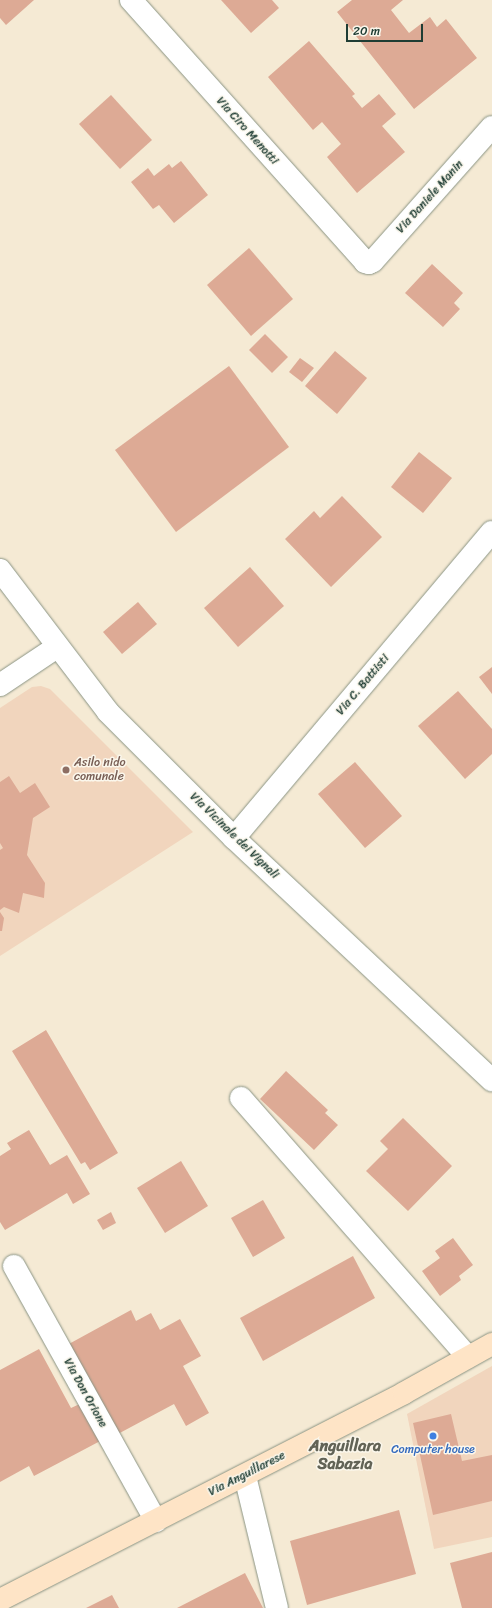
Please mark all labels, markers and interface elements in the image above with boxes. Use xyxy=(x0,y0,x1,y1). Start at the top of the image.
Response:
scale bar xyxy=(348,16,425,42)
text: 20 m xyxy=(353,20,380,42)
street label: Via Ciro Menotti xyxy=(213,94,281,168)
street label: Via Daniele Manin xyxy=(393,158,467,236)
street label: Via C. Battisti xyxy=(333,652,393,718)
place label: Asilo nido comunale xyxy=(74,756,126,784)
marker: Asilo nido comunale xyxy=(61,765,71,775)
street label: Via Vicinale dei Vignali xyxy=(186,789,282,883)
street label: Via Don Orione xyxy=(60,1356,110,1430)
marker: Computer house xyxy=(428,1431,438,1441)
district label: Anguillara Sabazia xyxy=(309,1436,381,1474)
place label: Computer house xyxy=(391,1443,475,1457)
street label: Via Anguillarese xyxy=(206,1448,288,1500)

